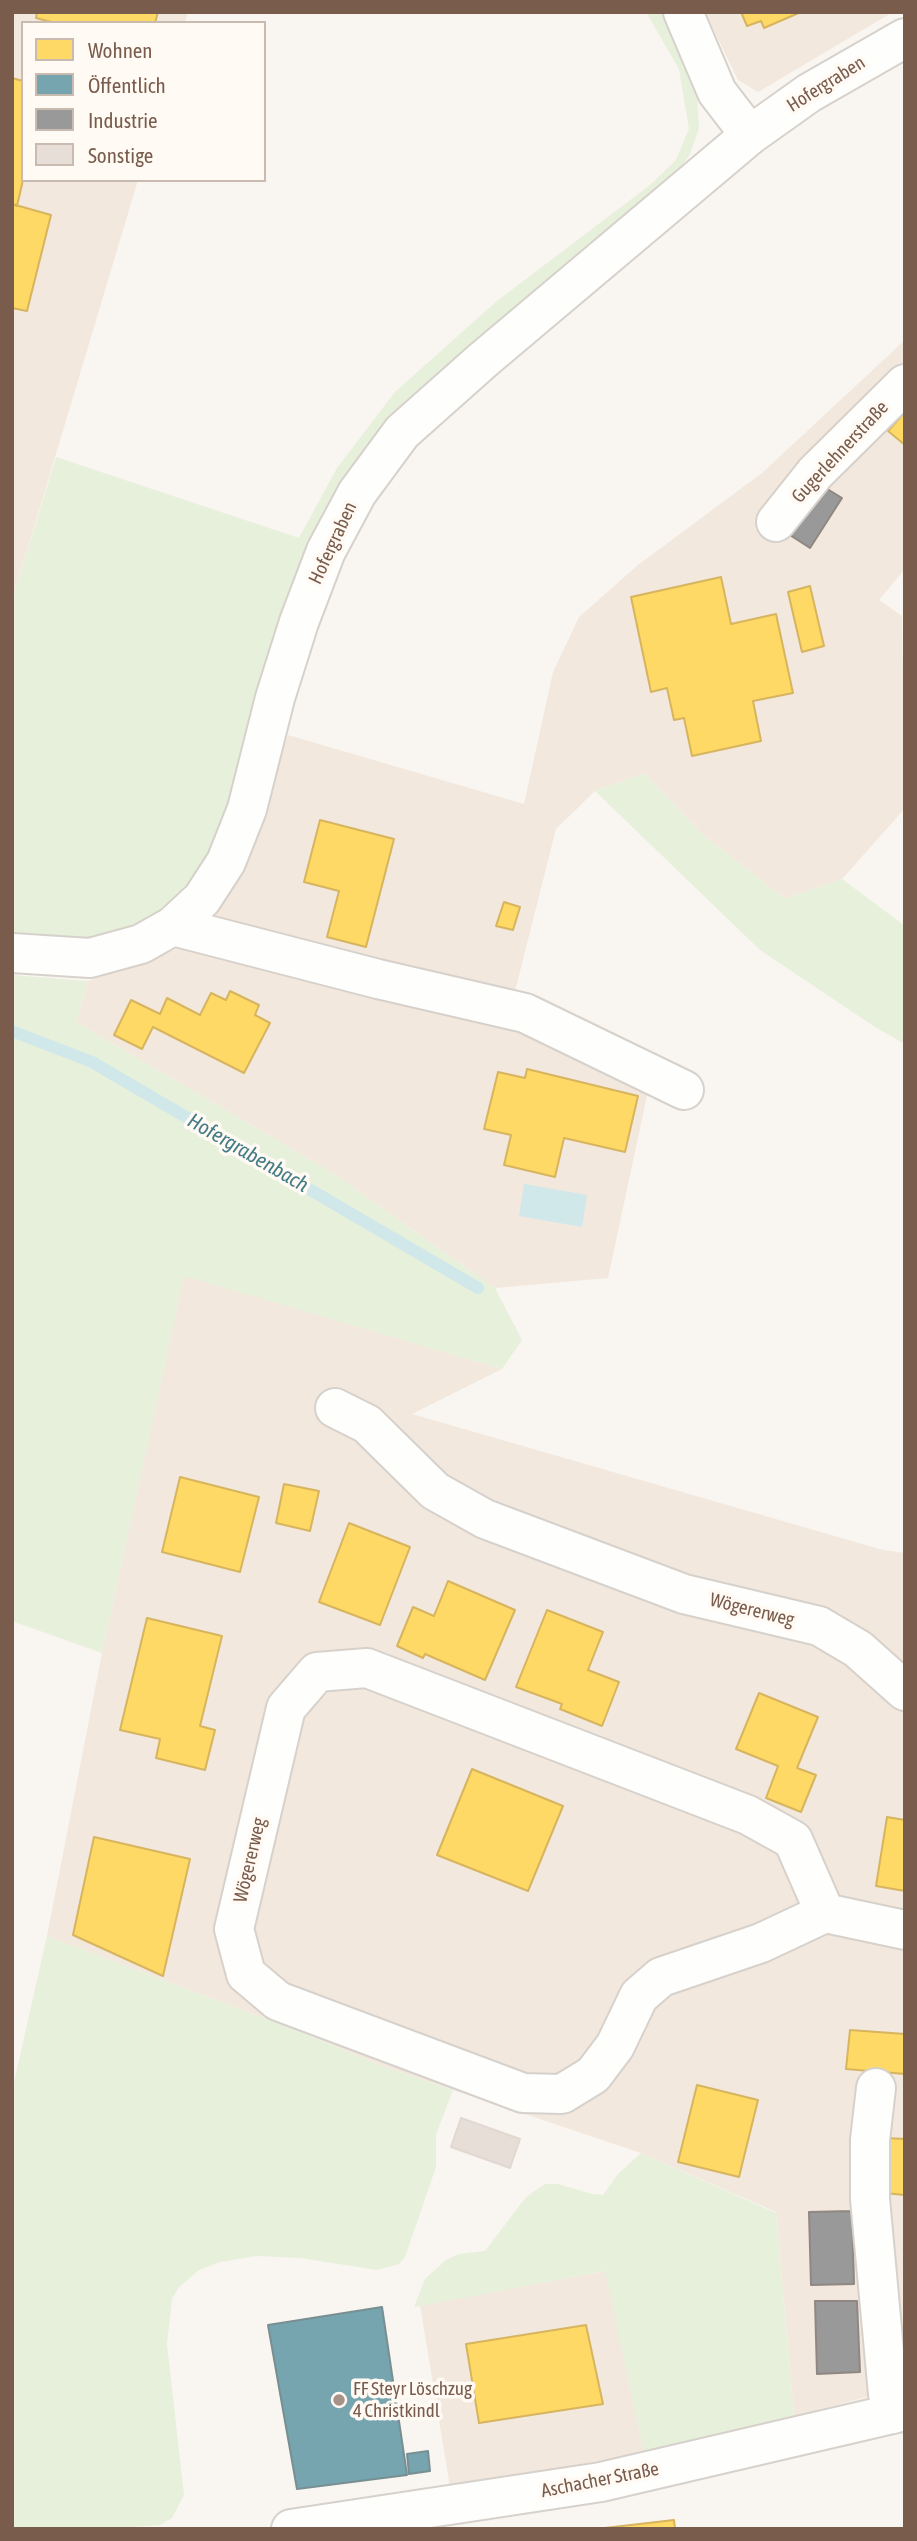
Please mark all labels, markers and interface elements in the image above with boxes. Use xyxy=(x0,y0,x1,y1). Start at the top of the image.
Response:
legend xyxy=(21,21,266,182)
text: Wohnen xyxy=(88,38,153,62)
street label: Hofergraben xyxy=(783,51,869,117)
text: Öffentlich xyxy=(88,73,166,97)
text: Industrie xyxy=(88,108,158,132)
text: Sonstige xyxy=(88,143,153,167)
street label: Gugerlehnerstraße xyxy=(787,396,893,508)
street label: Hofergraben xyxy=(304,498,362,588)
water label: Hofergrabenbach xyxy=(183,1108,313,1198)
street label: Wögererweg xyxy=(707,1588,797,1632)
street label: Wögererweg xyxy=(229,1815,271,1905)
place label: FF Steyr Löschzug 4 Christkindl xyxy=(353,2378,472,2422)
marker: FF Steyr Löschzug 4 Christkindl xyxy=(331,2392,347,2408)
street label: Aschacher Straße xyxy=(539,2457,661,2503)

